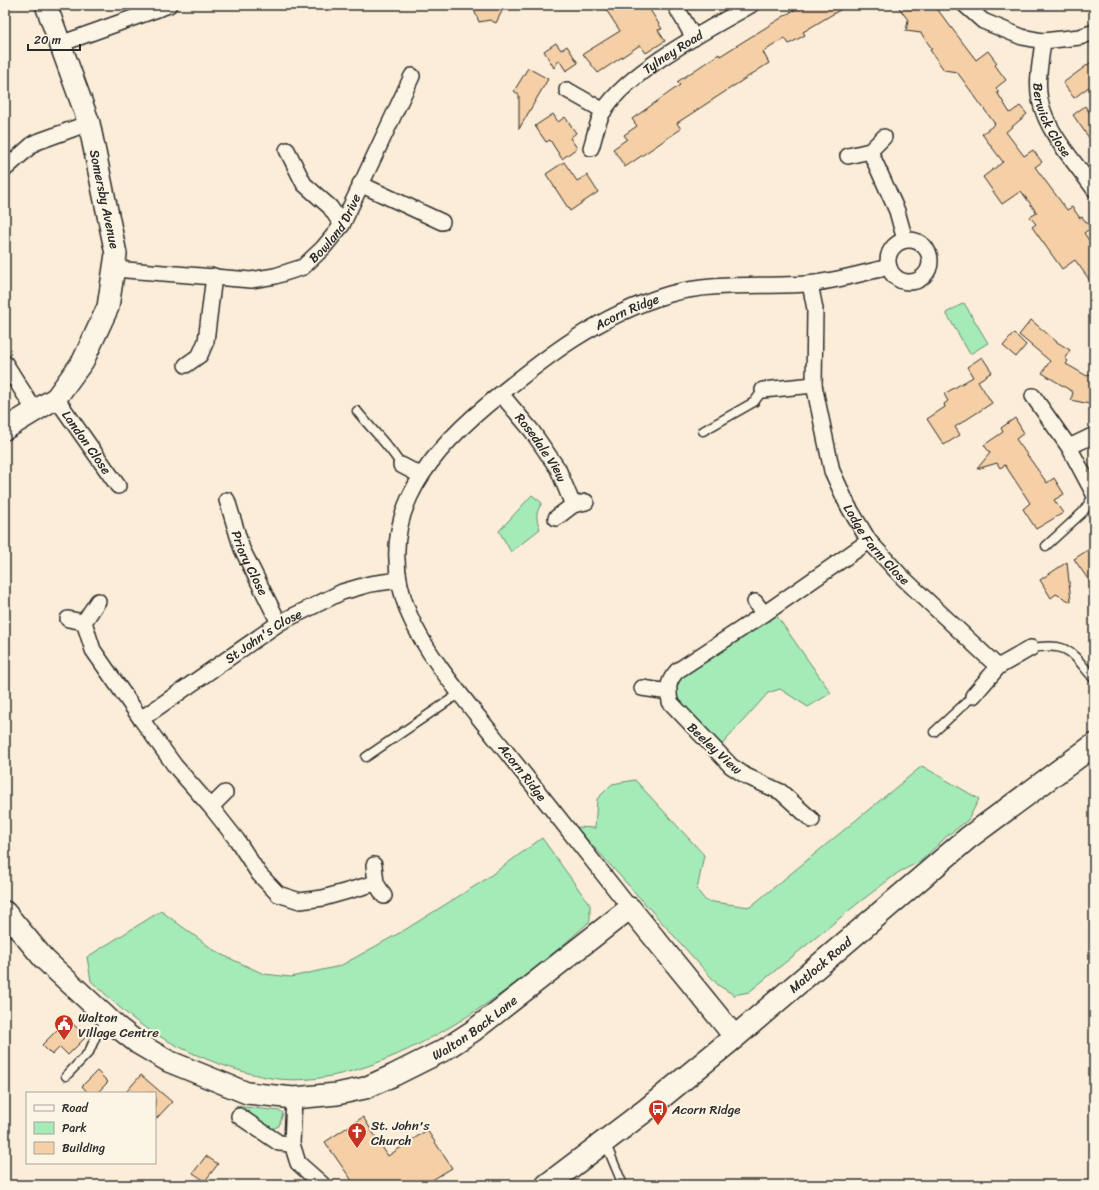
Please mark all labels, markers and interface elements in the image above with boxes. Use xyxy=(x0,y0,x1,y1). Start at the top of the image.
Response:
street label: Tylney Road xyxy=(637,23,709,80)
scale bar xyxy=(28,26,80,52)
text: 20 m xyxy=(34,29,61,51)
street label: Berwick Close xyxy=(1026,82,1078,163)
street label: Somersby Avenue xyxy=(83,147,126,251)
street label: Bowland Drive xyxy=(303,189,367,269)
street label: Acorn Ridge xyxy=(589,287,662,337)
street label: Landon Close xyxy=(56,405,118,480)
street label: Rosedale View xyxy=(509,408,573,486)
street label: Lodge Farm Close xyxy=(837,499,915,591)
street label: Priory Close xyxy=(225,527,275,600)
street label: St John's Close xyxy=(220,602,306,670)
street label: Beeley View xyxy=(682,717,748,780)
street label: Acorn Ridge xyxy=(492,737,553,806)
street label: Matlock Road xyxy=(783,930,858,999)
street label: Walton Back Lane xyxy=(428,989,523,1066)
place label: Walton Village Centre xyxy=(78,1006,159,1044)
public building icon: Walton Village Centre xyxy=(53,1013,75,1041)
legend xyxy=(26,1092,156,1164)
text: Road xyxy=(62,1097,89,1119)
bus stop icon: Acorn Ridge xyxy=(647,1098,669,1126)
place label: Acorn Ridge xyxy=(671,1098,741,1121)
place label: St. John's Church xyxy=(371,1114,431,1152)
text: Park xyxy=(62,1117,87,1139)
church icon: St. John's Church xyxy=(346,1121,368,1149)
text: Building xyxy=(62,1137,105,1159)

